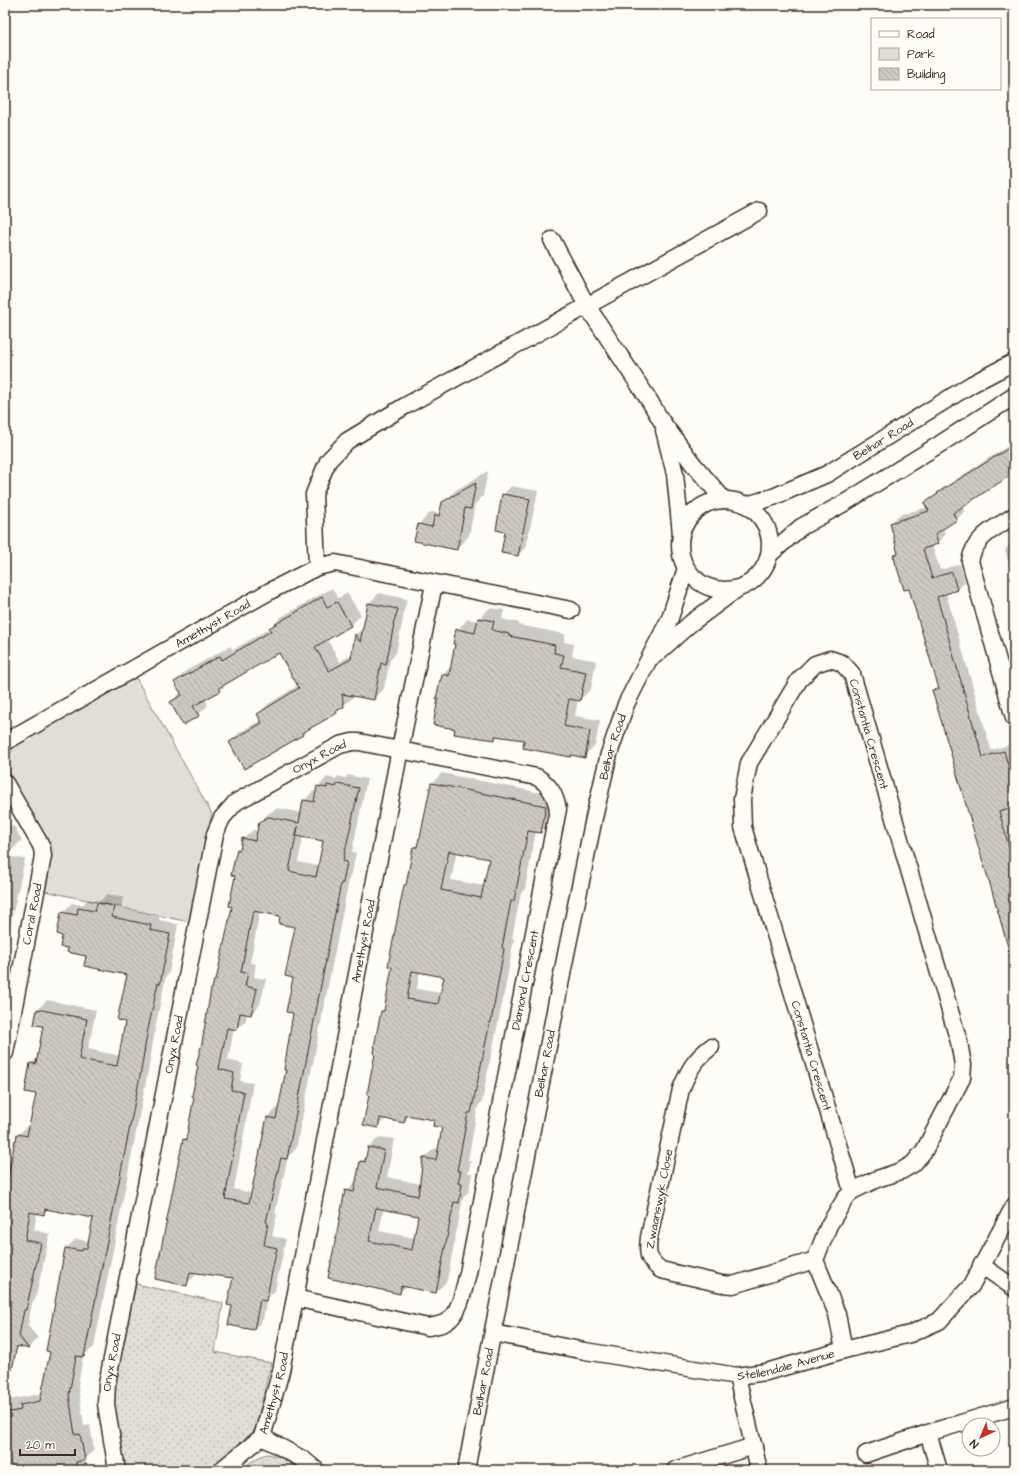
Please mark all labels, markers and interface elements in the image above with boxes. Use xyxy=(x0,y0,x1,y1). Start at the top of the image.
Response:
legend xyxy=(871,18,1001,90)
text: Road xyxy=(907,26,935,43)
text: Park xyxy=(907,46,935,63)
text: Building xyxy=(907,66,945,84)
street label: Belhar Road xyxy=(850,414,917,465)
street label: Amethyst Road xyxy=(172,596,254,652)
street label: Constantia Crescent xyxy=(845,677,892,792)
street label: Belhar Road xyxy=(595,712,631,782)
street label: Onyx Road xyxy=(290,736,348,778)
street label: Coral Road xyxy=(18,882,47,946)
street label: Amethyst Road xyxy=(347,898,380,984)
street label: Diamond Crescent xyxy=(507,929,544,1031)
street label: Constantia Crescent xyxy=(786,999,836,1113)
street label: Onyx Road xyxy=(160,1014,188,1075)
street label: Belhar Road xyxy=(530,1029,560,1099)
street label: Zwaanswyk Close xyxy=(641,1147,679,1251)
street label: Onyx Road xyxy=(99,1332,126,1392)
street label: Stellendale Avenue xyxy=(736,1345,837,1385)
street label: Belhar Road xyxy=(469,1347,498,1417)
street label: Amethyst Road xyxy=(255,1351,293,1436)
north arrow xyxy=(961,1417,1001,1457)
scale bar xyxy=(20,1431,75,1457)
text: N xyxy=(967,1436,982,1452)
text: 20 m xyxy=(26,1437,55,1454)

